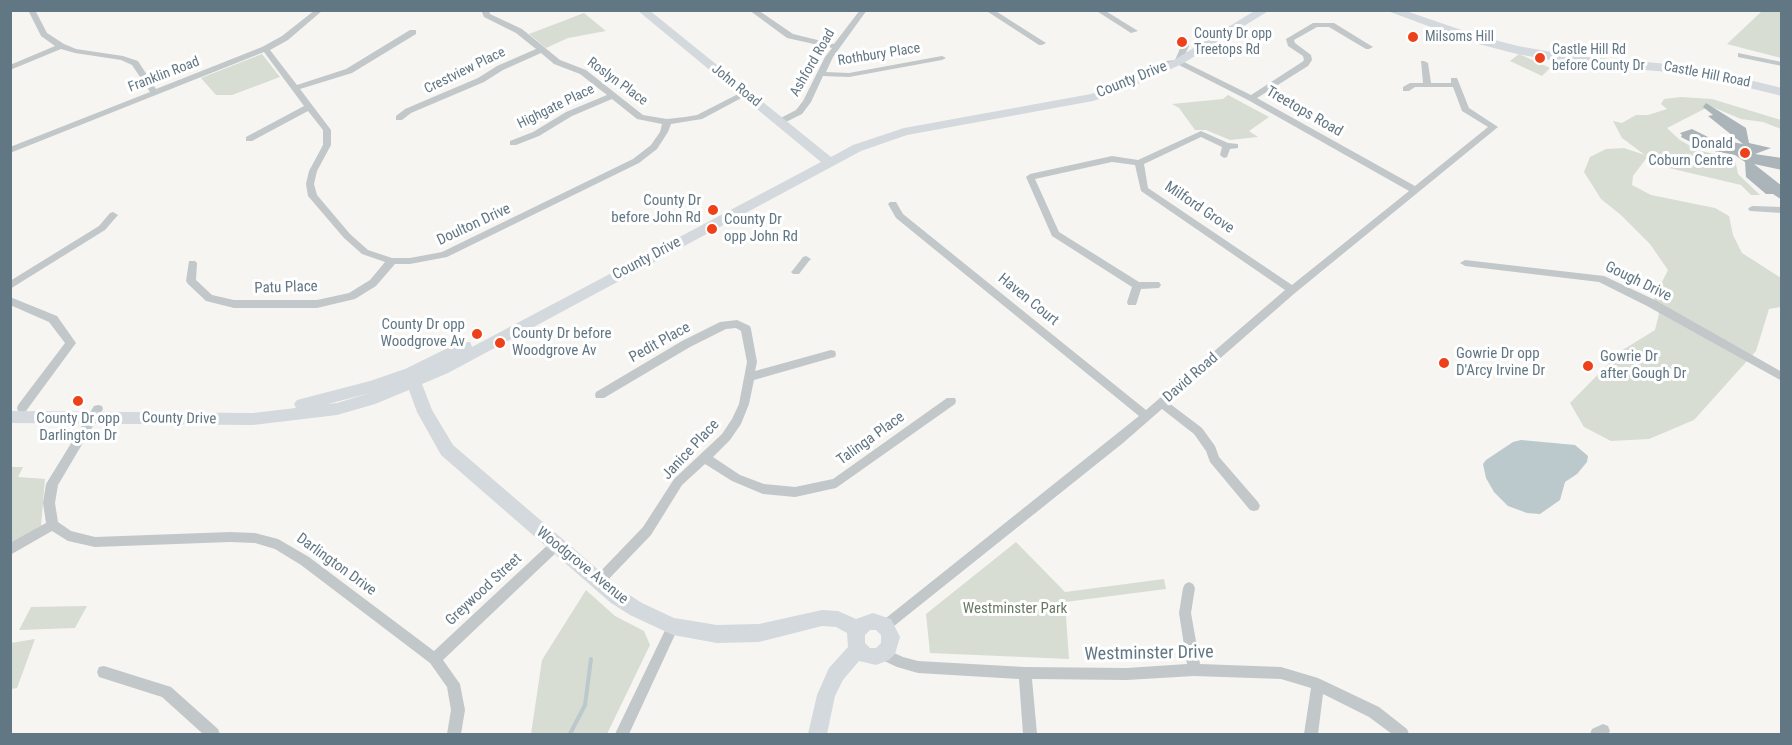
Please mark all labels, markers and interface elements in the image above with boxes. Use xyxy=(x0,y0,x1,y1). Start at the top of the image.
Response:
street label: Ashford Road xyxy=(787,26,839,100)
place label: County Dr opp Treetops Rd xyxy=(1194,26,1272,58)
place label: Milsoms Hill xyxy=(1425,29,1494,45)
marker: Milsoms Hill xyxy=(1406,30,1420,44)
marker: County Dr opp Treetops Rd xyxy=(1175,35,1189,49)
street label: Rothbury Place xyxy=(837,40,921,70)
place label: Castle Hill Rd before County Dr xyxy=(1552,42,1645,74)
street label: Crestview Place xyxy=(422,44,508,98)
marker: Castle Hill Rd before County Dr xyxy=(1533,51,1547,65)
street label: Franklin Road xyxy=(126,54,202,96)
street label: Roslyn Place xyxy=(584,54,650,110)
street label: County Drive xyxy=(1094,58,1170,102)
street label: Castle Hill Road xyxy=(1662,58,1752,92)
street label: John Road xyxy=(708,61,764,111)
street label: Highgate Place xyxy=(515,81,597,133)
street label: Treetops Road xyxy=(1263,83,1345,141)
place label: Donald Coburn Centre xyxy=(1648,135,1733,170)
marker: Donald Coburn Centre xyxy=(1738,146,1752,160)
street label: Milford Grove xyxy=(1161,178,1237,238)
place label: County Dr before John Rd xyxy=(611,192,701,227)
street label: Doulton Drive xyxy=(434,200,514,250)
marker: County Dr before John Rd xyxy=(706,203,720,217)
place label: County Dr opp John Rd xyxy=(724,211,798,246)
marker: County Dr opp John Rd xyxy=(705,222,719,236)
street label: County Drive xyxy=(610,234,684,284)
street label: Gough Drive xyxy=(1602,258,1674,306)
street label: Haven Court xyxy=(994,270,1062,330)
street label: Patu Place xyxy=(254,278,318,298)
place label: County Dr opp Woodgrove Av xyxy=(381,316,465,351)
street label: Pedit Place xyxy=(626,319,694,367)
place label: County Dr before Woodgrove Av xyxy=(512,325,611,360)
marker: County Dr opp Woodgrove Av xyxy=(470,327,484,341)
marker: County Dr before Woodgrove Av xyxy=(493,336,507,350)
place label: Gowrie Dr opp D'Arcy Irvine Dr xyxy=(1456,345,1545,380)
place label: Gowrie Dr after Gough Dr xyxy=(1600,348,1686,383)
street label: David Road xyxy=(1160,349,1222,407)
marker: Gowrie Dr opp D'Arcy Irvine Dr xyxy=(1437,356,1451,370)
marker: Gowrie Dr after Gough Dr xyxy=(1581,359,1595,373)
marker: County Dr opp Darlington Dr xyxy=(71,394,85,408)
street label: Talinga Place xyxy=(834,408,908,470)
street label: County Drive xyxy=(142,409,216,429)
place label: County Dr opp Darlington Dr xyxy=(36,410,120,445)
street label: Janice Place xyxy=(659,416,723,484)
street label: Woodgrove Avenue xyxy=(532,523,632,609)
street label: Darlington Drive xyxy=(293,530,379,600)
street label: Greywood Street xyxy=(442,550,526,630)
park label: Westminster Park xyxy=(963,600,1067,618)
street label: Westminster Drive xyxy=(1084,642,1214,666)

